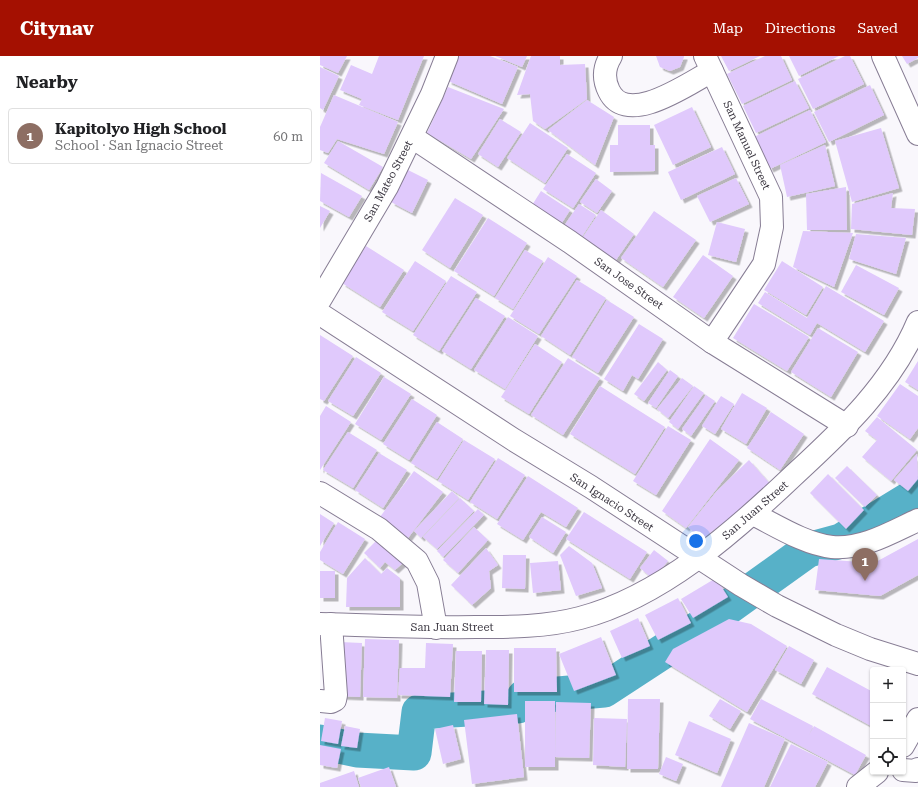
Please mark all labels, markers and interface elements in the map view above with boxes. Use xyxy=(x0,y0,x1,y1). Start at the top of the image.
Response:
text: Citynav xyxy=(20,17,94,40)
text: Map xyxy=(713,20,743,36)
text: Directions xyxy=(765,20,835,36)
text: Saved xyxy=(857,20,898,36)
text: Nearby xyxy=(16,72,78,92)
street label: San Manuel Street xyxy=(720,99,773,192)
text: Kapitolyo High School xyxy=(55,120,227,138)
text: 1 xyxy=(26,129,34,144)
text: 60 m xyxy=(273,129,303,144)
text: School · San Ignacio Street xyxy=(55,138,223,153)
street label: San Mateo Street xyxy=(362,138,415,224)
street label: San Jose Street xyxy=(592,255,666,312)
street label: San Ignacio Street xyxy=(568,471,656,534)
street label: San Juan Street xyxy=(720,478,791,543)
your location xyxy=(686,531,706,551)
pin: 1 xyxy=(852,548,878,581)
street label: San Juan Street xyxy=(410,621,494,634)
map controls xyxy=(870,667,906,775)
button: + xyxy=(870,667,906,703)
button: − xyxy=(870,703,906,739)
button: locate xyxy=(870,739,906,775)

